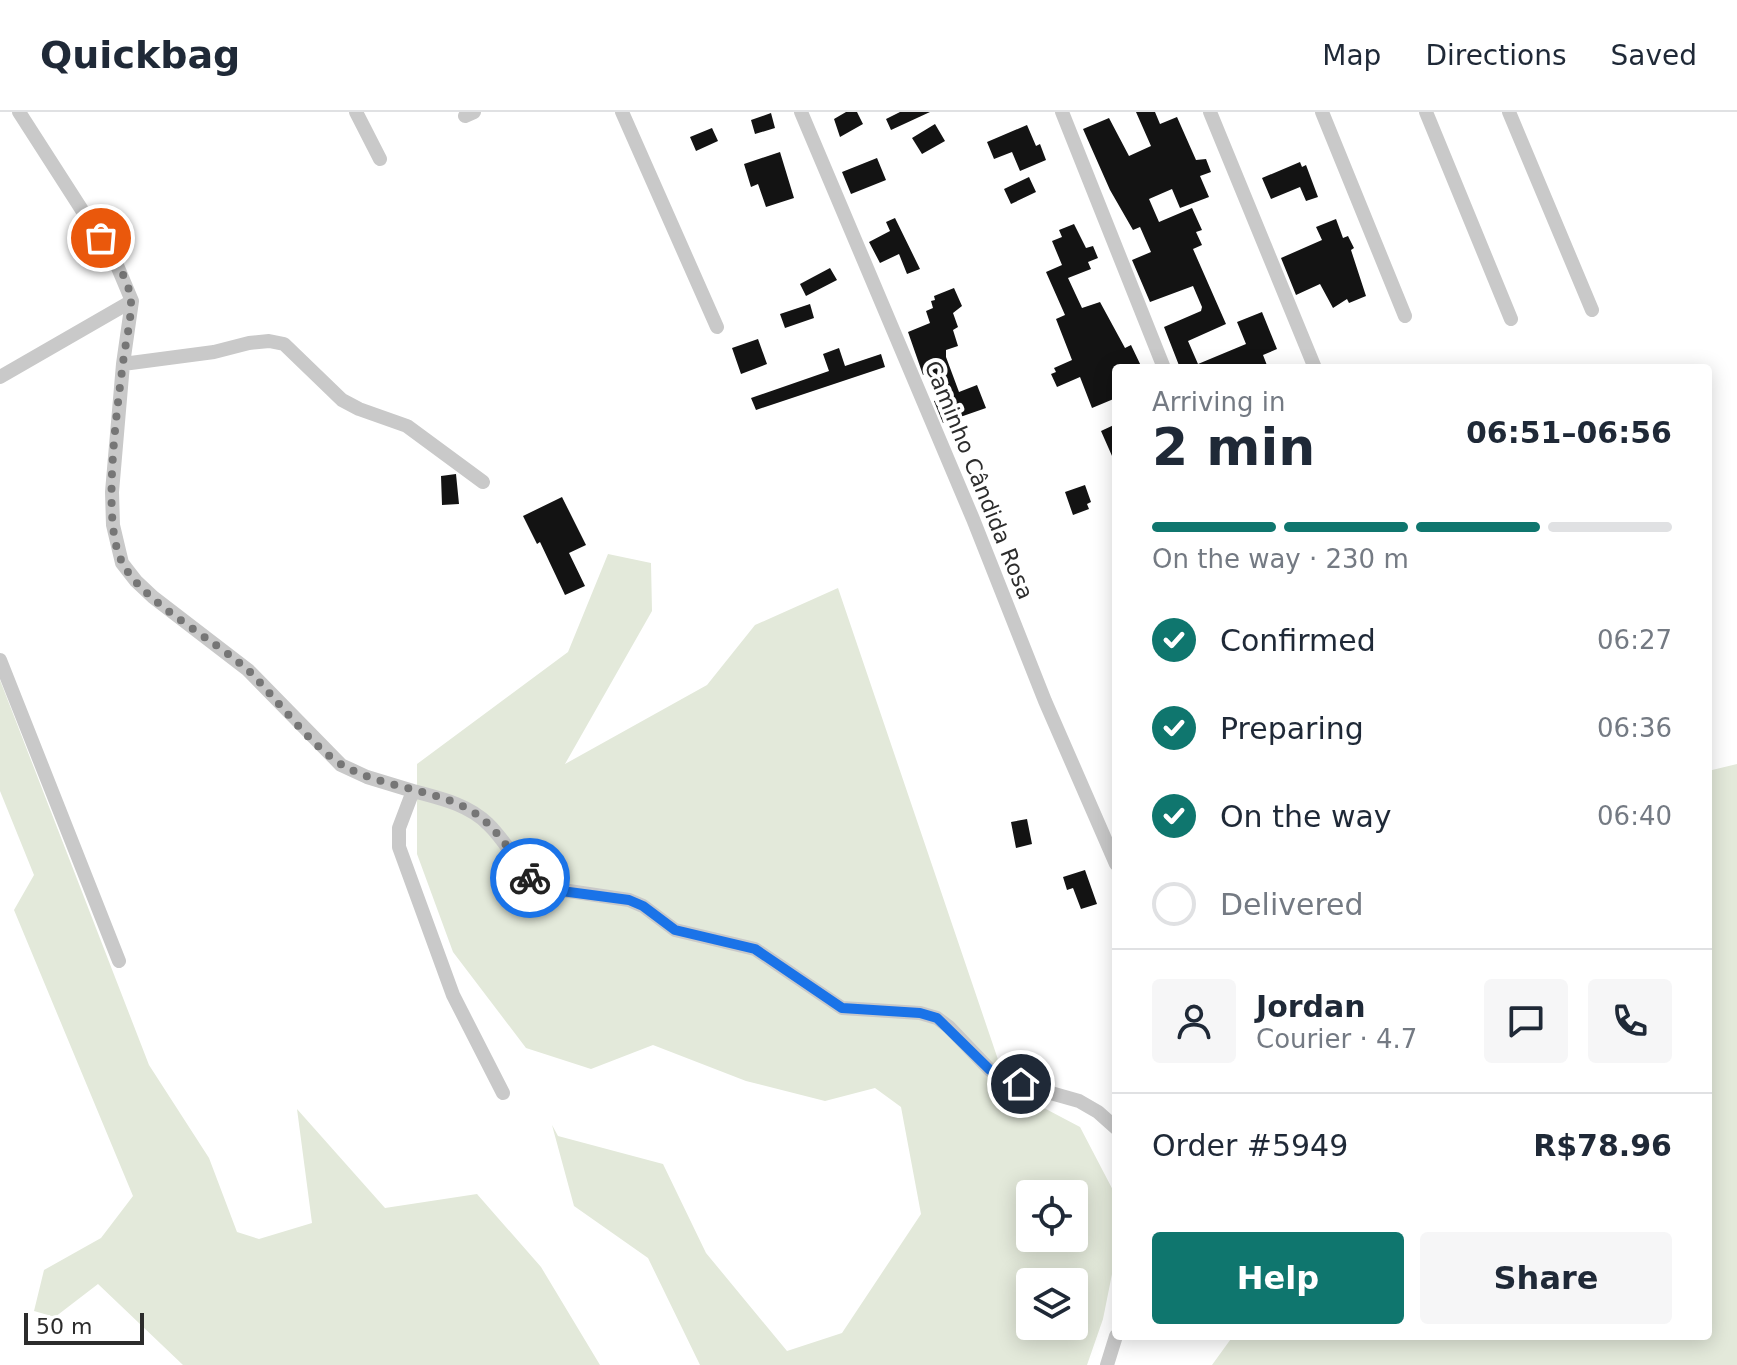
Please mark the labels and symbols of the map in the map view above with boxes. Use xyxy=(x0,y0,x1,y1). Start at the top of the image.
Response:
pin xyxy=(67,204,135,272)
street label: Caminho Cândida Rosa xyxy=(920,357,1038,603)
courier xyxy=(490,838,570,918)
pin xyxy=(987,1050,1055,1118)
scale bar xyxy=(24,1309,144,1345)

